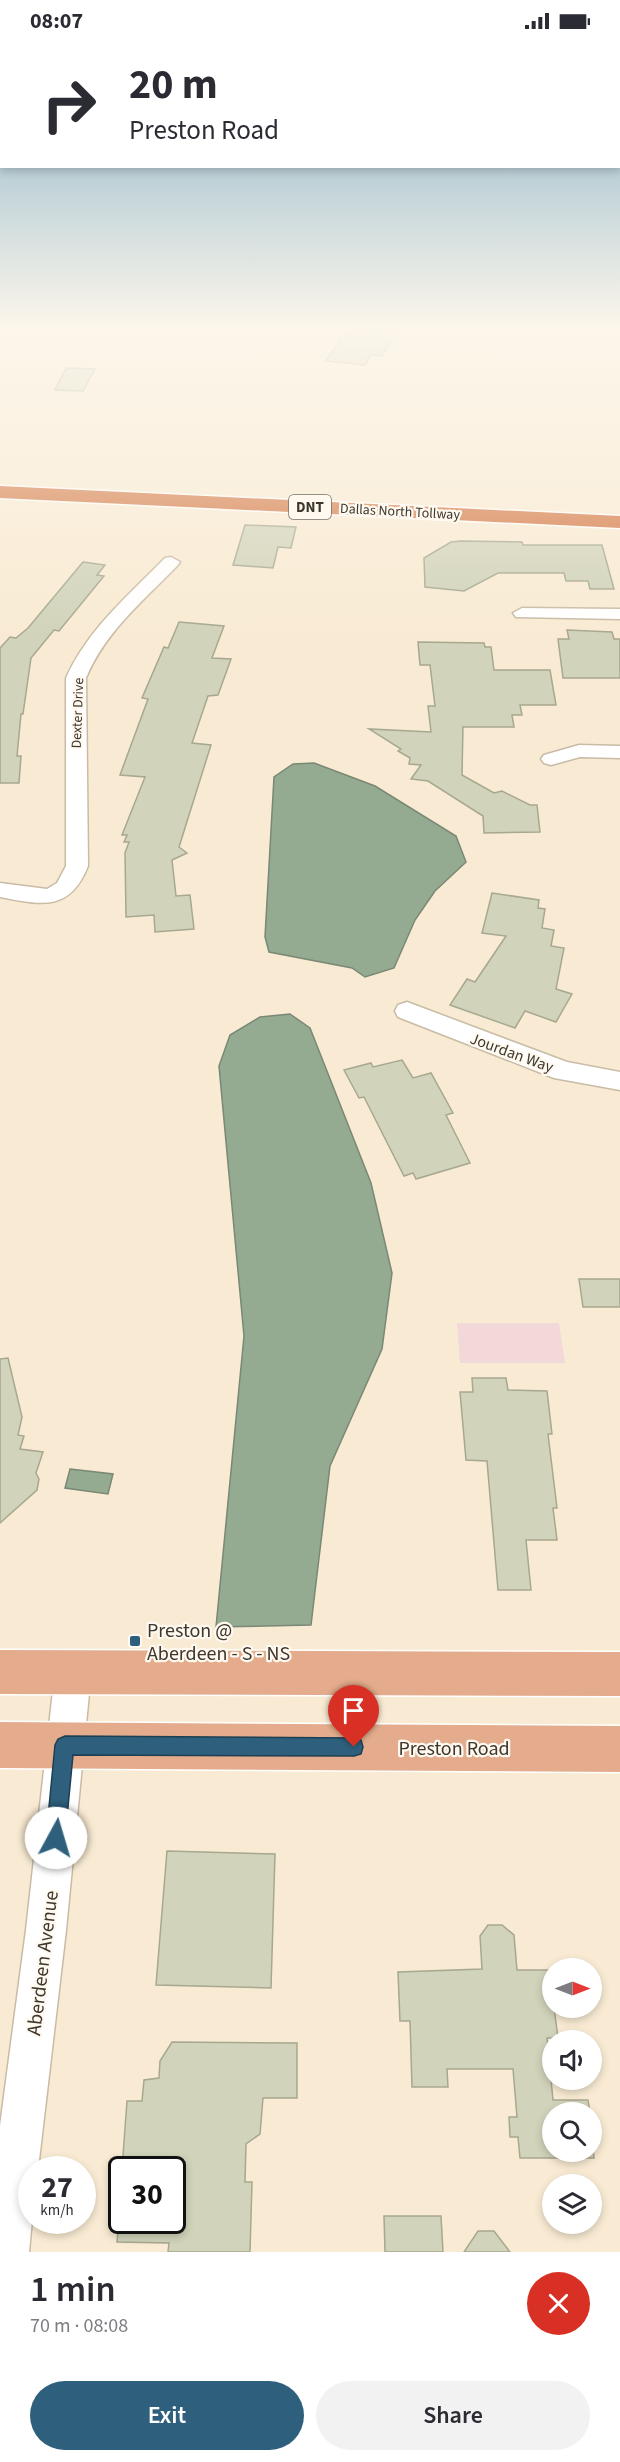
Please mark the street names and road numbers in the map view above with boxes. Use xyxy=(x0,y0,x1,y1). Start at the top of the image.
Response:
road number: DNT xyxy=(289,495,331,519)
street label: Dallas North Tollway xyxy=(339,499,461,525)
street label: Dexter Drive xyxy=(67,677,89,749)
street label: Jourdan Way xyxy=(467,1028,557,1078)
street label: Preston Road xyxy=(398,1735,510,1763)
street label: Aberdeen Avenue xyxy=(20,1889,66,2037)

